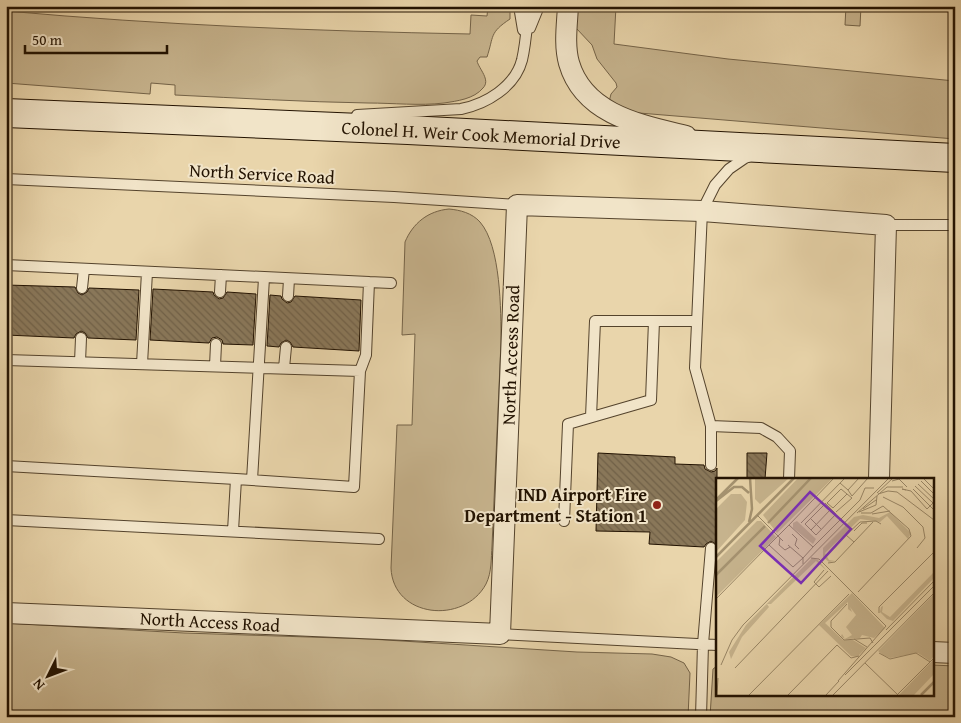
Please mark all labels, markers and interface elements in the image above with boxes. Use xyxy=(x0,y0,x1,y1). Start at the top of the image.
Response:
scale bar xyxy=(25,22,168,54)
text: 50 m xyxy=(32,29,63,50)
street label: Colonel H. Weir Cook Memorial Drive xyxy=(341,114,621,155)
street label: North Service Road xyxy=(189,156,336,191)
street label: North Access Road xyxy=(495,284,526,425)
inset map xyxy=(716,478,934,696)
place label: IND Airport Fire Department - Station 1 xyxy=(464,481,647,529)
marker: IND Airport Fire Department - Station 1 xyxy=(651,499,663,511)
street label: North Access Road xyxy=(139,604,281,639)
north arrow xyxy=(22,650,72,700)
text: N xyxy=(27,674,49,695)

